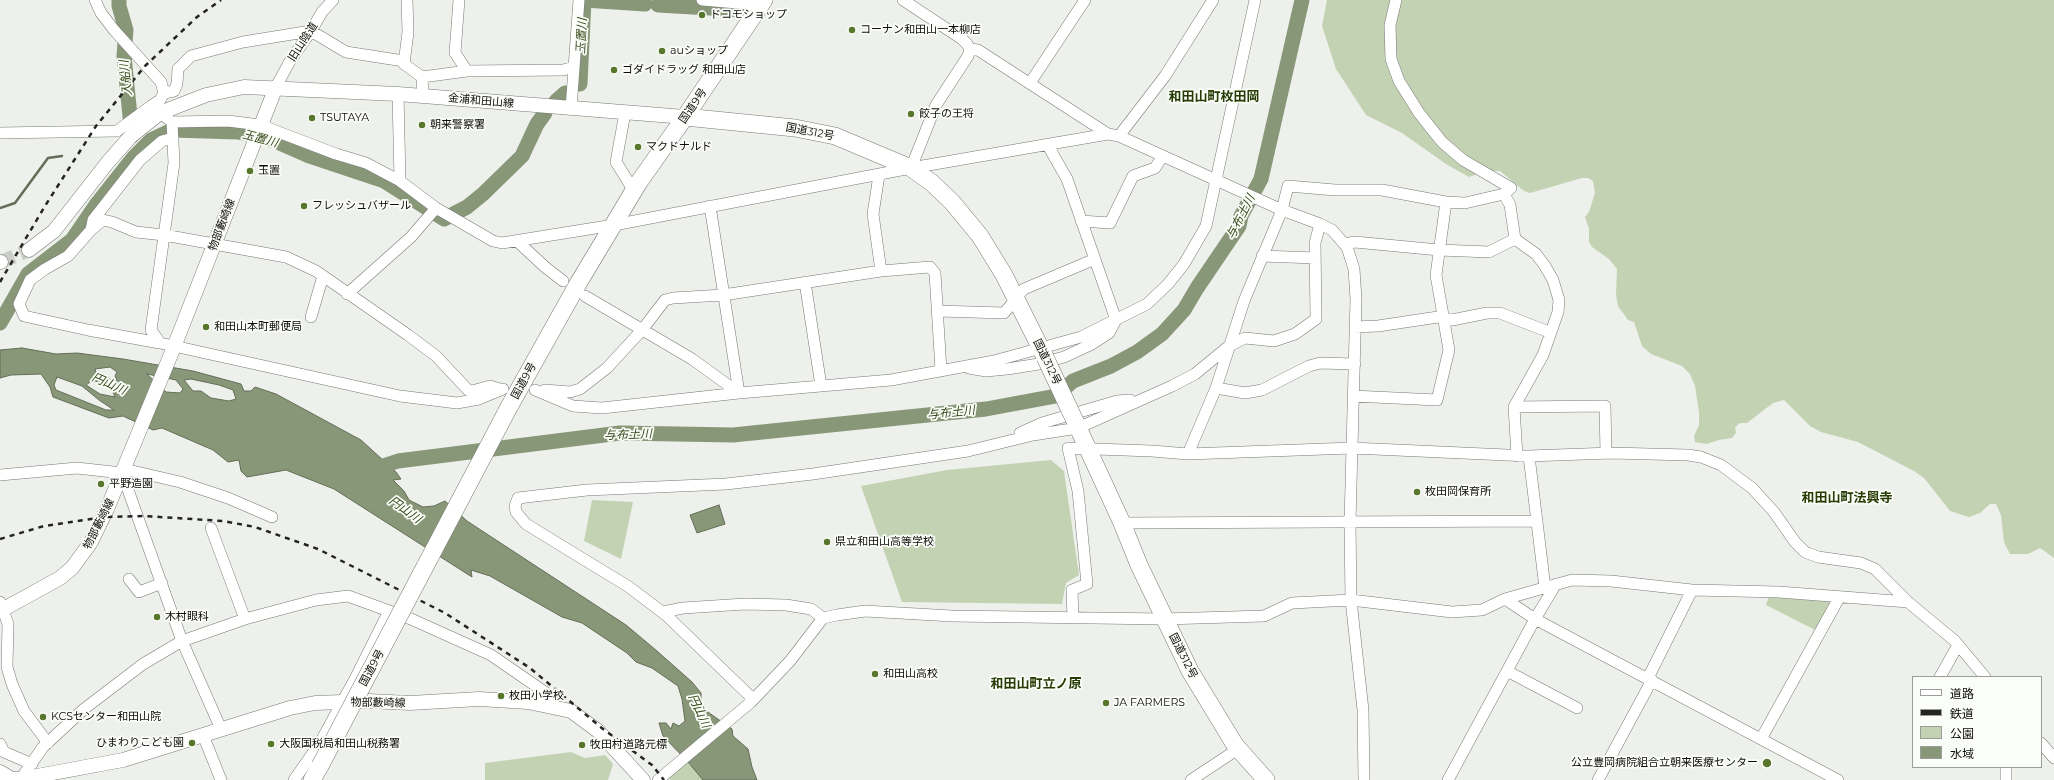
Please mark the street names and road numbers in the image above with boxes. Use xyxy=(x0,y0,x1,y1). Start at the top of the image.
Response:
street label: 旧山陰道 xyxy=(285,20,321,64)
street label: 国道9号 xyxy=(676,86,710,126)
street label: 金浦和田山線 xyxy=(448,92,514,110)
street label: 国道312号 xyxy=(784,121,836,143)
street label: 物部藪崎線 xyxy=(206,197,238,253)
street label: 国道312号 xyxy=(1030,337,1064,387)
street label: 国道9号 xyxy=(509,360,539,402)
street label: 物部藪崎線 xyxy=(81,497,117,551)
street label: 国道312号 xyxy=(1166,631,1200,681)
street label: 国道9号 xyxy=(357,647,387,689)
street label: 物部藪崎線 xyxy=(350,696,406,710)

